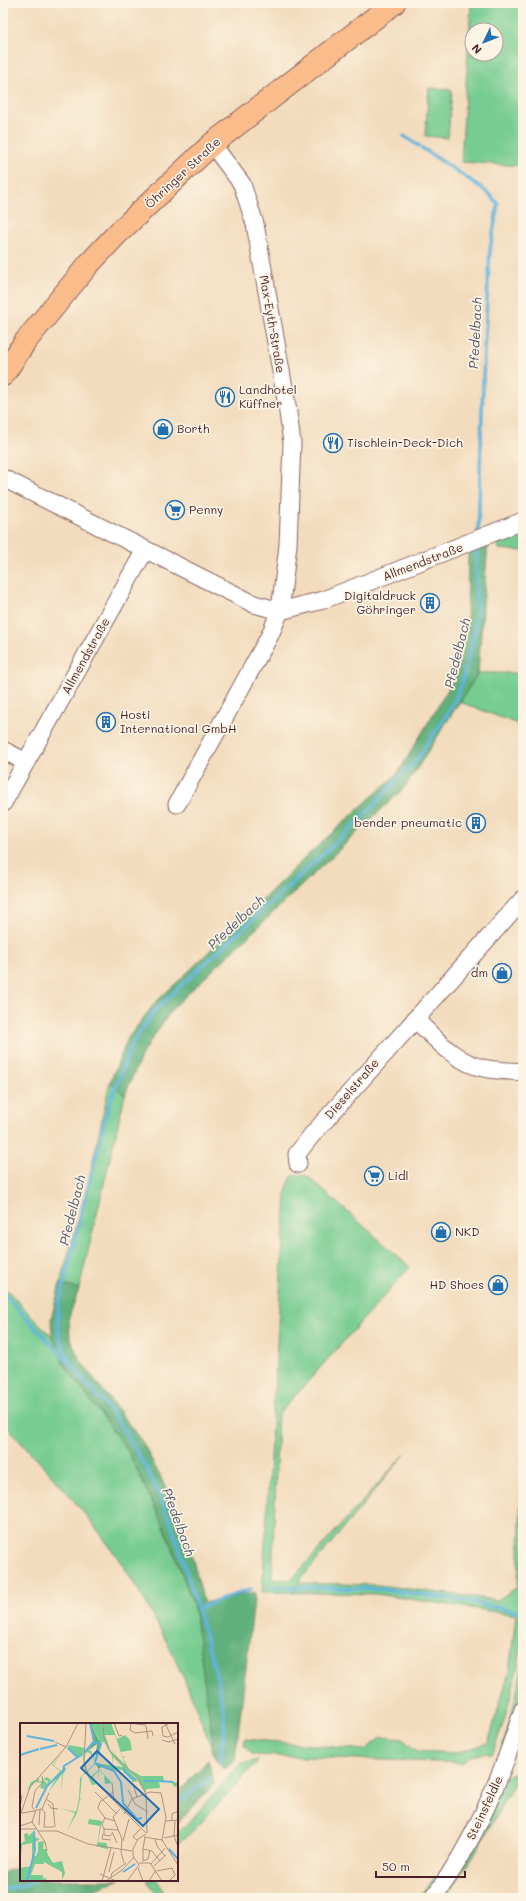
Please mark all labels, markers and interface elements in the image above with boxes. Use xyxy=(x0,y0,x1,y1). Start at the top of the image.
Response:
north arrow xyxy=(464,22,504,62)
text: N xyxy=(468,41,485,57)
street label: Öhringer Straße xyxy=(141,133,223,211)
street label: Max-Eyth-Straße xyxy=(257,274,289,374)
water label: Pfedelbach xyxy=(464,297,485,369)
place label: Landhotel Küffner xyxy=(239,381,297,411)
restaurant icon: Landhotel Küffner xyxy=(214,386,236,408)
shop icon: Borth xyxy=(152,418,174,440)
place label: Borth xyxy=(177,420,210,436)
restaurant icon: Tischlein-Deck-Dich xyxy=(322,432,344,454)
place label: Tischlein-Deck-Dich xyxy=(347,434,463,450)
supermarket icon: Penny xyxy=(164,499,186,521)
place label: Penny xyxy=(189,501,223,517)
street label: Allmendstraße xyxy=(380,538,465,584)
place label: Digitaldruck Göhringer xyxy=(344,587,416,617)
building icon: Digitaldruck Göhringer xyxy=(419,592,441,614)
street label: Allmendstraße xyxy=(57,614,113,697)
water label: Pfedelbach xyxy=(440,616,473,690)
place label: Hosti International GmbH xyxy=(120,706,236,736)
building icon: Hosti International GmbH xyxy=(95,711,117,733)
building icon: bender pneumatic xyxy=(465,812,487,834)
place label: bender pneumatic xyxy=(354,814,462,830)
water label: Pfedelbach xyxy=(204,891,268,952)
shop icon: dm xyxy=(491,962,513,984)
place label: dm xyxy=(471,964,488,980)
street label: Dieselstraße xyxy=(321,1055,382,1122)
supermarket icon: Lidl xyxy=(363,1165,385,1187)
place label: Lidl xyxy=(388,1167,409,1183)
water label: Pfedelbach xyxy=(55,1173,88,1247)
shop icon: NKD xyxy=(430,1221,452,1243)
place label: NKD xyxy=(455,1223,479,1239)
shop icon: HD Shoes xyxy=(487,1274,509,1296)
place label: HD Shoes xyxy=(429,1276,484,1292)
water label: Pfedelbach xyxy=(159,1485,200,1559)
inset map xyxy=(20,1723,178,1881)
street label: Steinsfeldle xyxy=(462,1773,506,1842)
scale bar xyxy=(376,1853,465,1879)
text: 50 m xyxy=(382,1858,410,1874)

